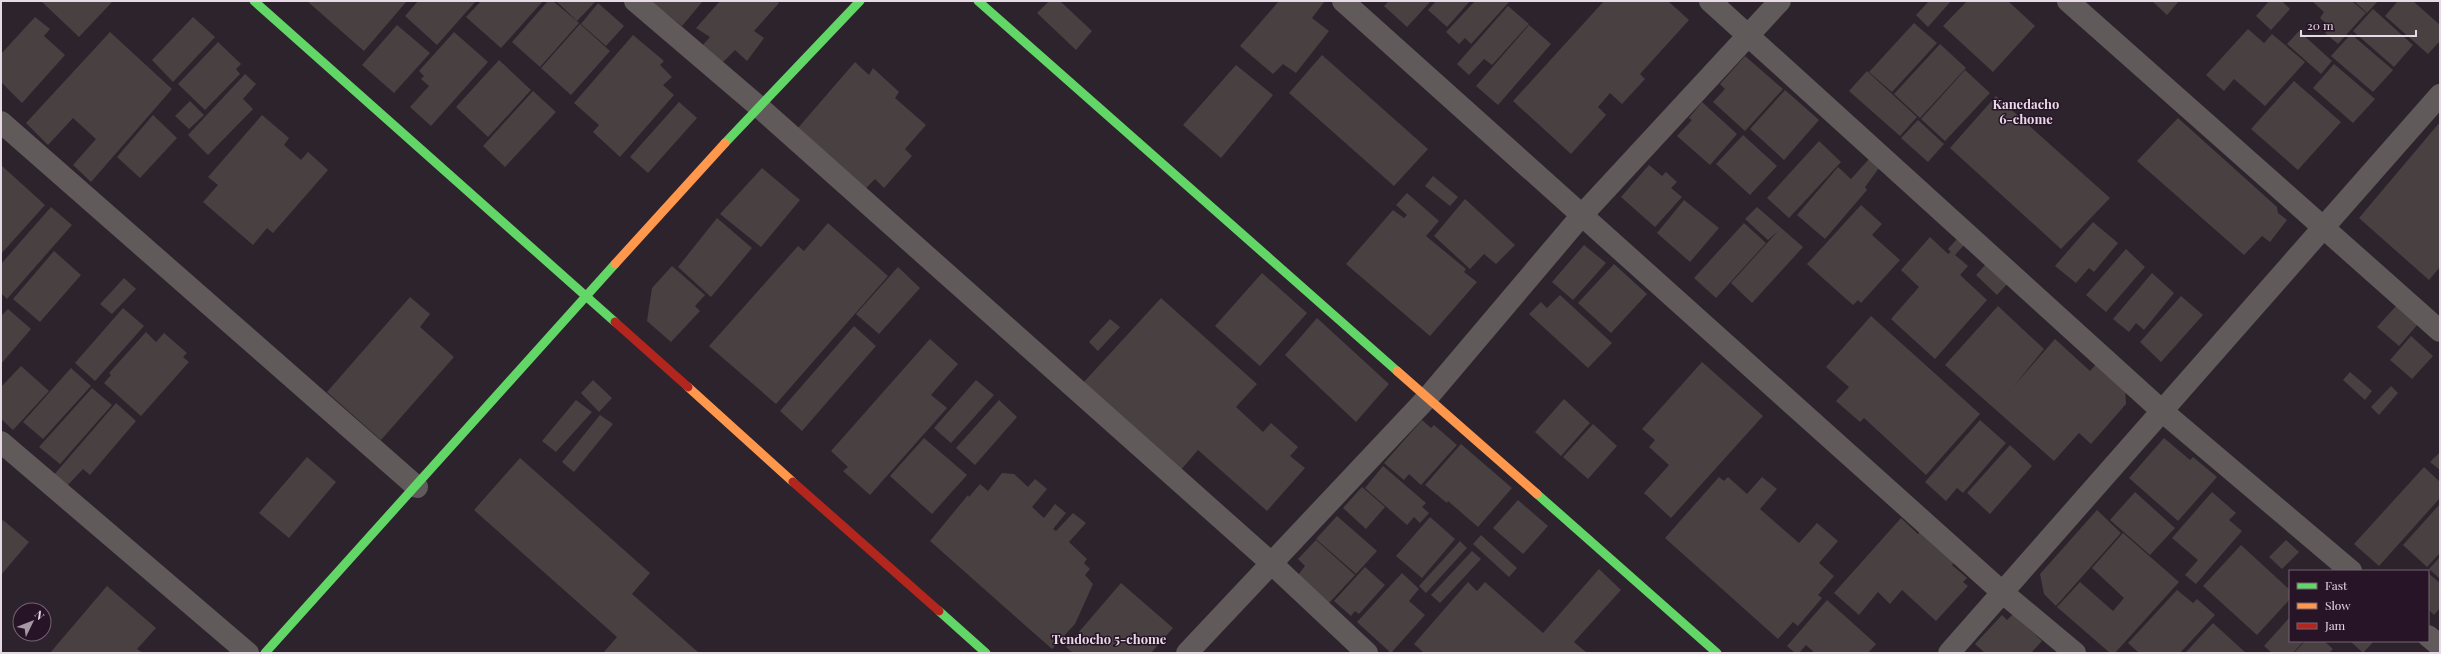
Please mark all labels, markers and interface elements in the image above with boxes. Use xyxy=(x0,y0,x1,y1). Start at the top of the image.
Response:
scale bar xyxy=(2301,12,2416,38)
text: 20 m xyxy=(2307,17,2334,33)
district label: Kanedacho 6-chome xyxy=(1993,95,2059,127)
legend xyxy=(2289,570,2429,642)
text: Fast xyxy=(2325,577,2348,593)
text: Slow xyxy=(2325,597,2351,613)
north arrow xyxy=(12,602,52,642)
text: N xyxy=(31,607,48,623)
text: Jam xyxy=(2324,617,2346,633)
district label: Tendocho 5-chome xyxy=(1052,630,1167,647)

